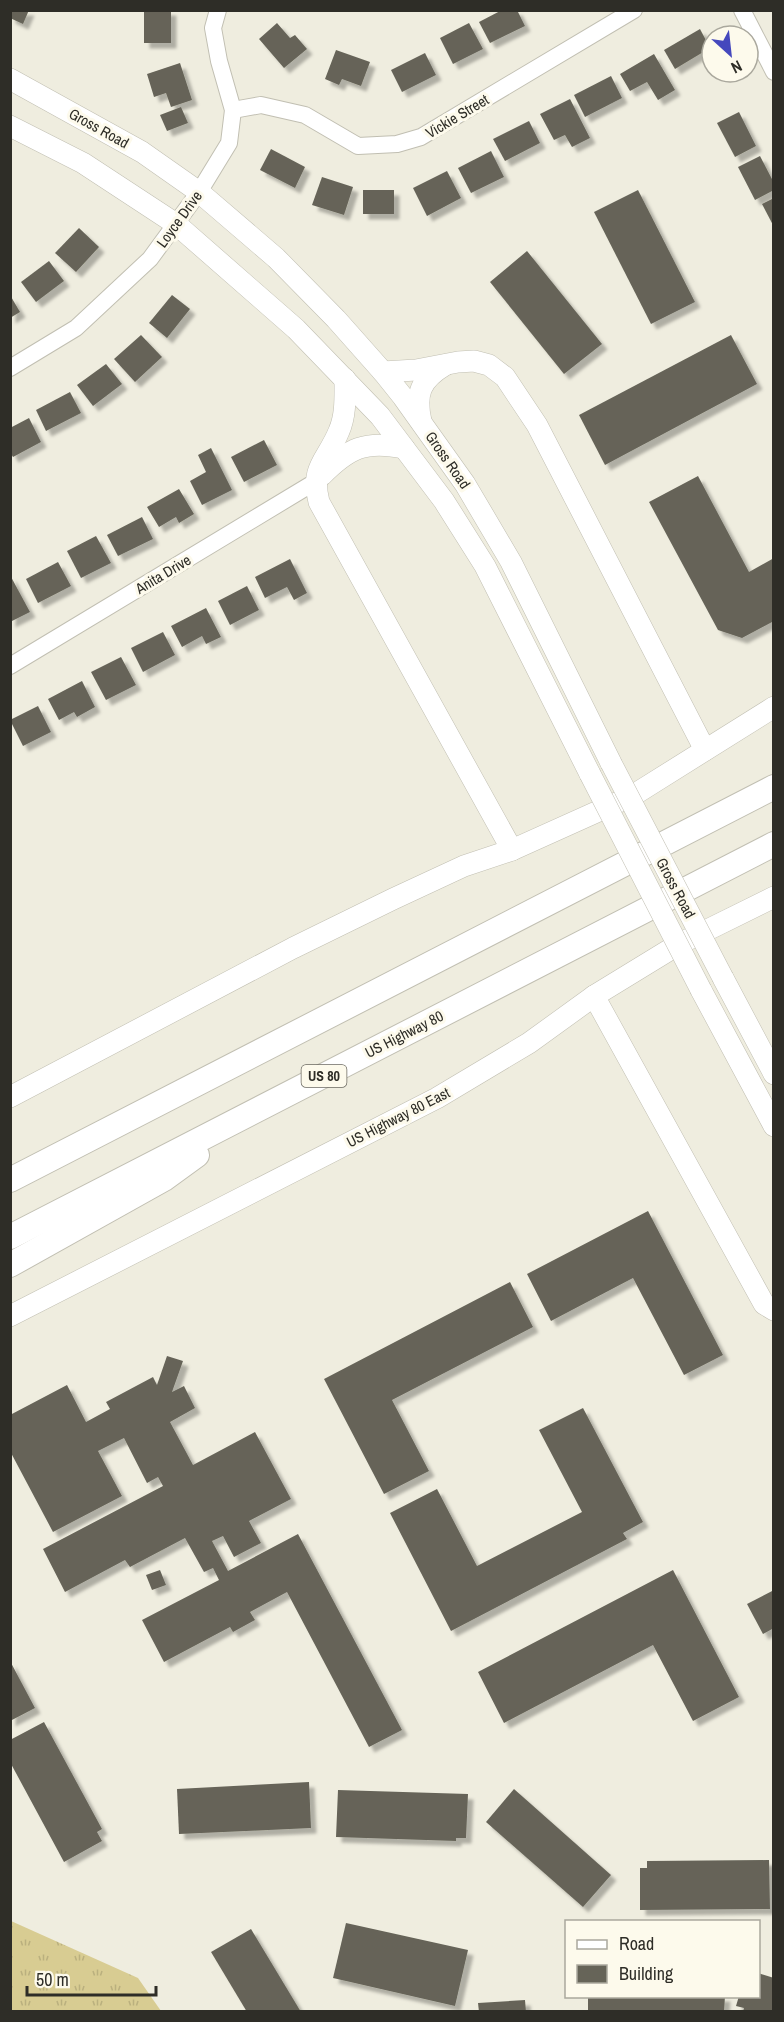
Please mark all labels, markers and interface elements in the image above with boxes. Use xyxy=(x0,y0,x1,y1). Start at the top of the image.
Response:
north arrow xyxy=(700,24,760,84)
text: N xyxy=(728,55,746,79)
street label: Vickie Street xyxy=(421,89,493,143)
street label: Gross Road xyxy=(65,103,133,153)
street label: Loyce Drive xyxy=(151,186,207,252)
street label: Gross Road xyxy=(421,427,475,493)
street label: Anita Drive xyxy=(130,549,195,599)
street label: Gross Road xyxy=(651,854,701,922)
street label: US Highway 80 xyxy=(361,1005,447,1063)
road number: US 80 xyxy=(302,1065,346,1087)
street label: US Highway 80 East xyxy=(343,1082,454,1152)
legend xyxy=(565,1920,760,1998)
text: Road xyxy=(619,1931,654,1956)
scale bar xyxy=(27,1959,156,1997)
text: Building xyxy=(619,1961,674,1986)
text: 50 m xyxy=(36,1967,69,1992)

